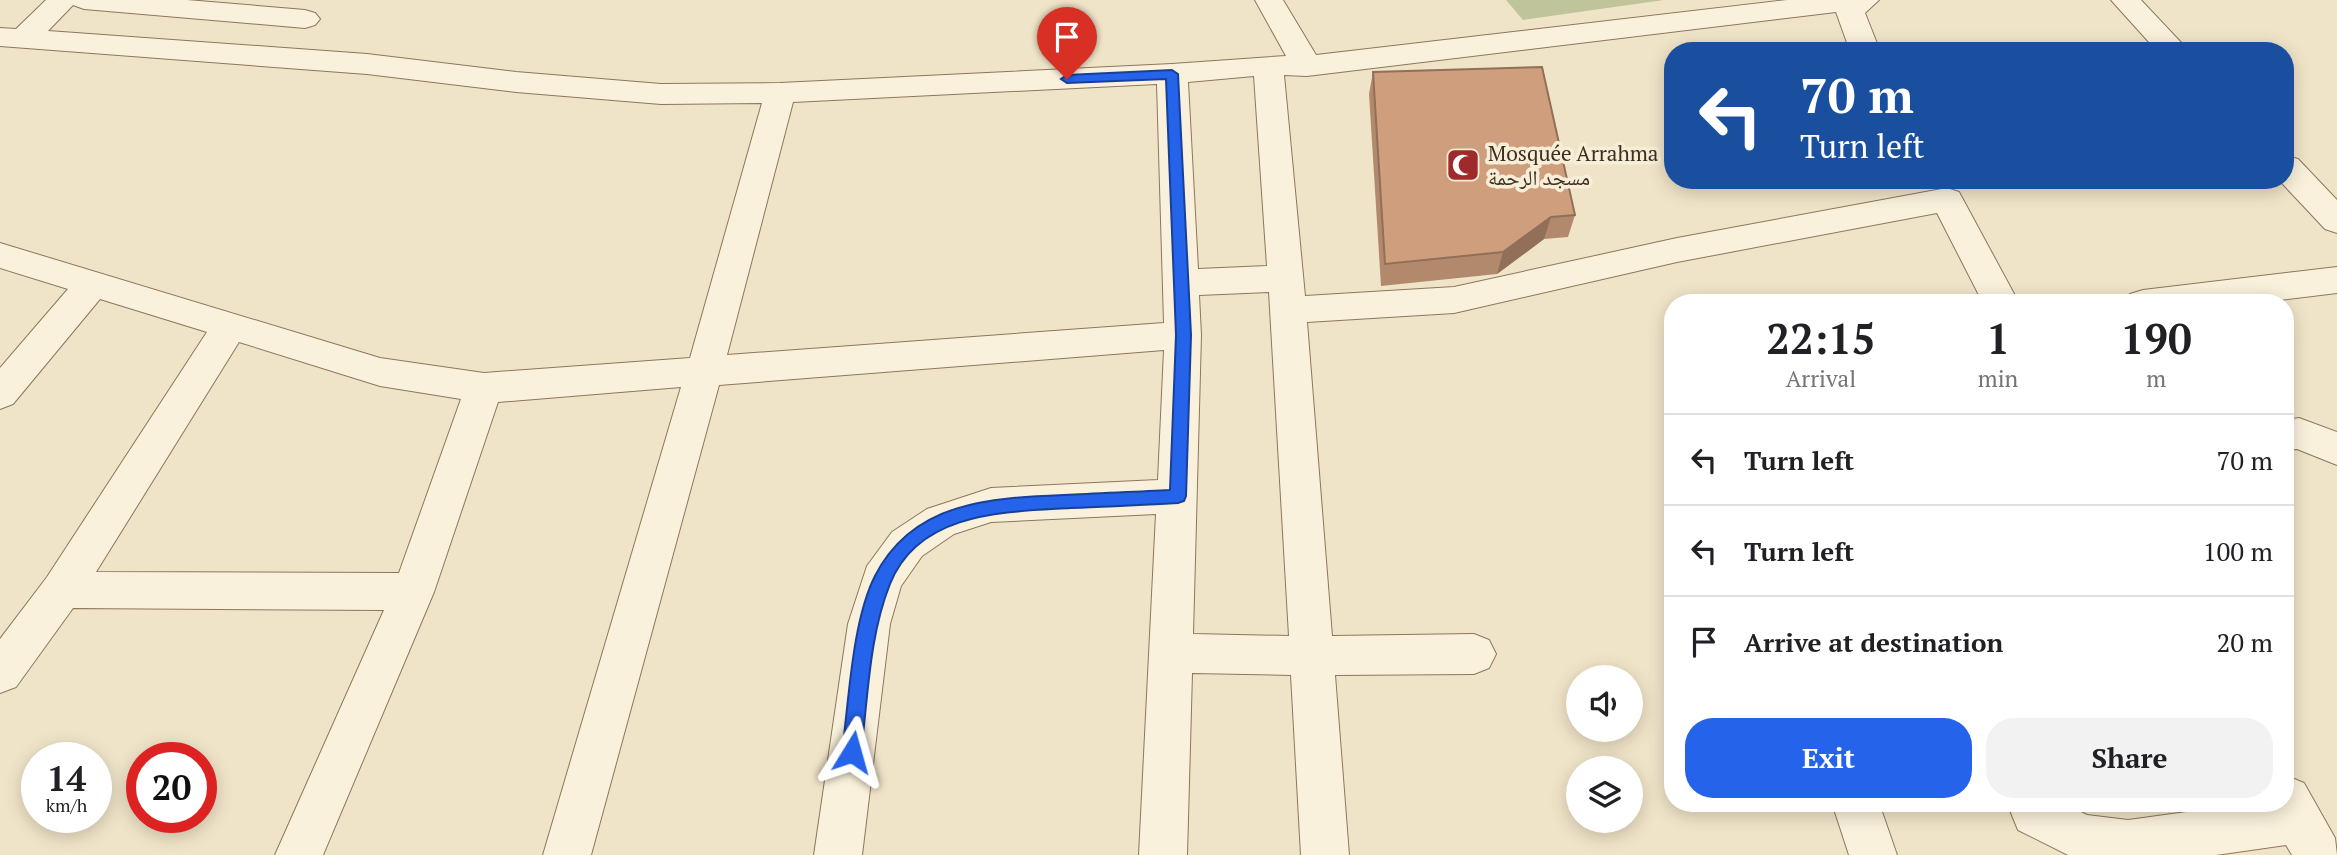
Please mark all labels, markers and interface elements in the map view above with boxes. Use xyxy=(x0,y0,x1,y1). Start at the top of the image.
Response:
pin xyxy=(1037,7,1097,79)
icon: arrive xyxy=(1048,18,1086,56)
text: 70 m xyxy=(1800,62,1914,127)
icon: left xyxy=(1685,70,1776,161)
text: Turn left xyxy=(1800,125,1924,167)
place label: Mosquée Arrahma مسجد الرحمة xyxy=(1488,139,1659,191)
mosque icon: Mosquée Arrahma مسجد الرحمة xyxy=(1444,146,1482,184)
text: 22:15 xyxy=(1766,310,1876,366)
text: 1 xyxy=(1986,310,2010,366)
text: 190 xyxy=(2121,310,2192,366)
text: Arrival xyxy=(1786,363,1856,394)
text: min xyxy=(1978,363,2018,394)
text: m xyxy=(2146,363,2166,394)
icon: left xyxy=(1685,441,1723,479)
text: Turn left xyxy=(1744,443,1854,477)
text: 70 m xyxy=(2217,443,2273,477)
icon: left xyxy=(1685,532,1723,570)
text: Turn left xyxy=(1744,534,1854,568)
text: 100 m xyxy=(2203,534,2273,568)
icon: arrive xyxy=(1685,623,1723,661)
text: Arrive at destination xyxy=(1744,625,2003,659)
text: 20 m xyxy=(2217,625,2273,659)
map controls xyxy=(1566,665,1643,833)
button: sound xyxy=(1566,665,1643,742)
position arrow xyxy=(815,715,889,789)
button: Exit xyxy=(1685,718,1972,798)
button: Share xyxy=(1986,718,2273,798)
speed limit sign: 20 xyxy=(126,742,217,833)
text: 14 xyxy=(47,755,86,801)
button: layers xyxy=(1566,756,1643,833)
text: km/h xyxy=(46,793,87,817)

